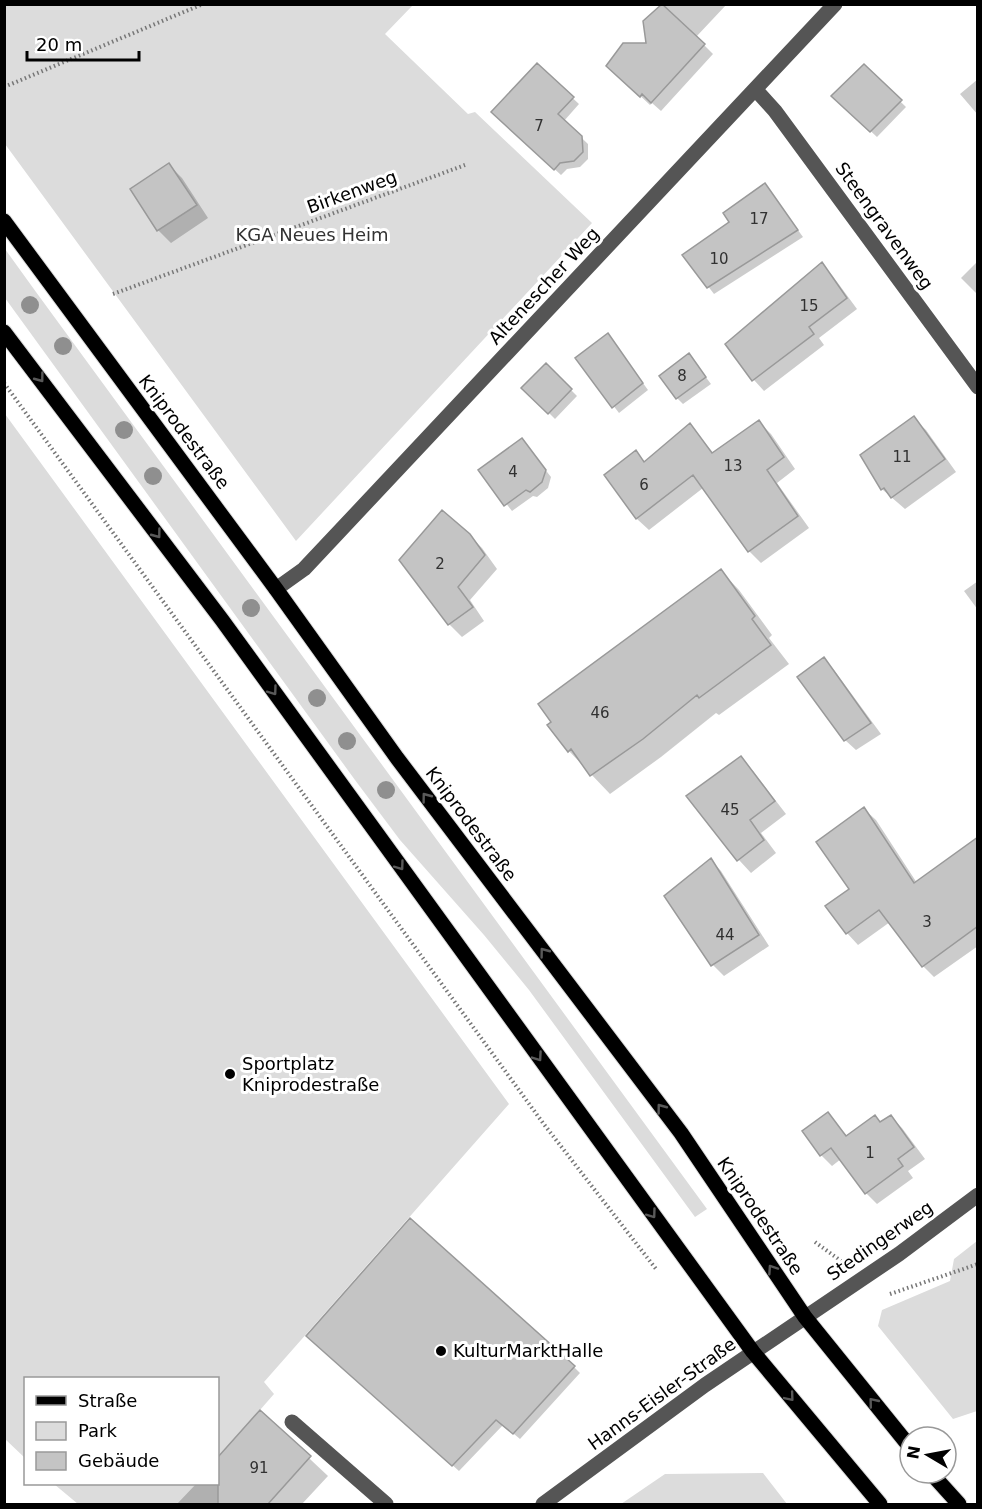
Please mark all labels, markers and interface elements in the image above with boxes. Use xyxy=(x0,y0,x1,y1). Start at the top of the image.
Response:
scale bar xyxy=(27,24,140,62)
text: 20 m xyxy=(36,34,82,55)
house number: 7 xyxy=(534,117,544,135)
street label: Steengravenweg xyxy=(831,158,938,293)
street label: Birkenweg xyxy=(304,166,400,218)
house number: 17 xyxy=(749,210,769,228)
street label: Altenescher Weg xyxy=(484,223,603,348)
park label: KGA Neues Heim xyxy=(235,224,389,245)
house number: 10 xyxy=(709,250,729,268)
house number: 15 xyxy=(799,297,819,315)
house number: 8 xyxy=(677,367,687,385)
street label: Kniprodestraße xyxy=(135,370,234,493)
one-way arrow xyxy=(32,372,43,383)
house number: 11 xyxy=(892,448,912,466)
house number: 13 xyxy=(723,457,743,475)
house number: 4 xyxy=(508,463,518,481)
house number: 6 xyxy=(639,476,649,494)
one-way arrow xyxy=(150,527,161,538)
house number: 2 xyxy=(435,555,445,573)
one-way arrow xyxy=(266,684,277,695)
house number: 46 xyxy=(590,704,610,722)
street label: Kniprodestraße xyxy=(422,762,521,885)
one-way arrow xyxy=(423,792,434,803)
house number: 45 xyxy=(720,801,740,819)
one-way arrow xyxy=(393,859,404,870)
house number: 3 xyxy=(922,913,932,931)
house number: 44 xyxy=(715,926,735,944)
one-way arrow xyxy=(540,948,551,959)
one-way arrow xyxy=(531,1050,542,1061)
place label: Sportplatz Kniprodestraße xyxy=(242,1053,379,1095)
marker: Sportplatz Kniprodestraße xyxy=(223,1067,237,1081)
one-way arrow xyxy=(658,1104,669,1115)
house number: 1 xyxy=(865,1144,875,1162)
street label: Kniprodestraße xyxy=(713,1153,808,1279)
street label: Stedingerweg xyxy=(823,1196,937,1285)
one-way arrow xyxy=(645,1208,656,1219)
one-way arrow xyxy=(768,1265,779,1276)
street label: Hanns-Eisler-Straße xyxy=(584,1333,740,1454)
place label: KulturMarktHalle xyxy=(453,1340,603,1361)
marker: KulturMarktHalle xyxy=(434,1344,448,1358)
legend xyxy=(24,1377,219,1485)
text: Straße xyxy=(78,1390,137,1411)
one-way arrow xyxy=(783,1390,794,1401)
one-way arrow xyxy=(870,1398,881,1409)
text: Park xyxy=(78,1420,117,1441)
north arrow xyxy=(898,1425,958,1485)
text: N xyxy=(903,1444,924,1461)
text: Gebäude xyxy=(78,1450,159,1471)
house number: 91 xyxy=(249,1459,269,1477)

